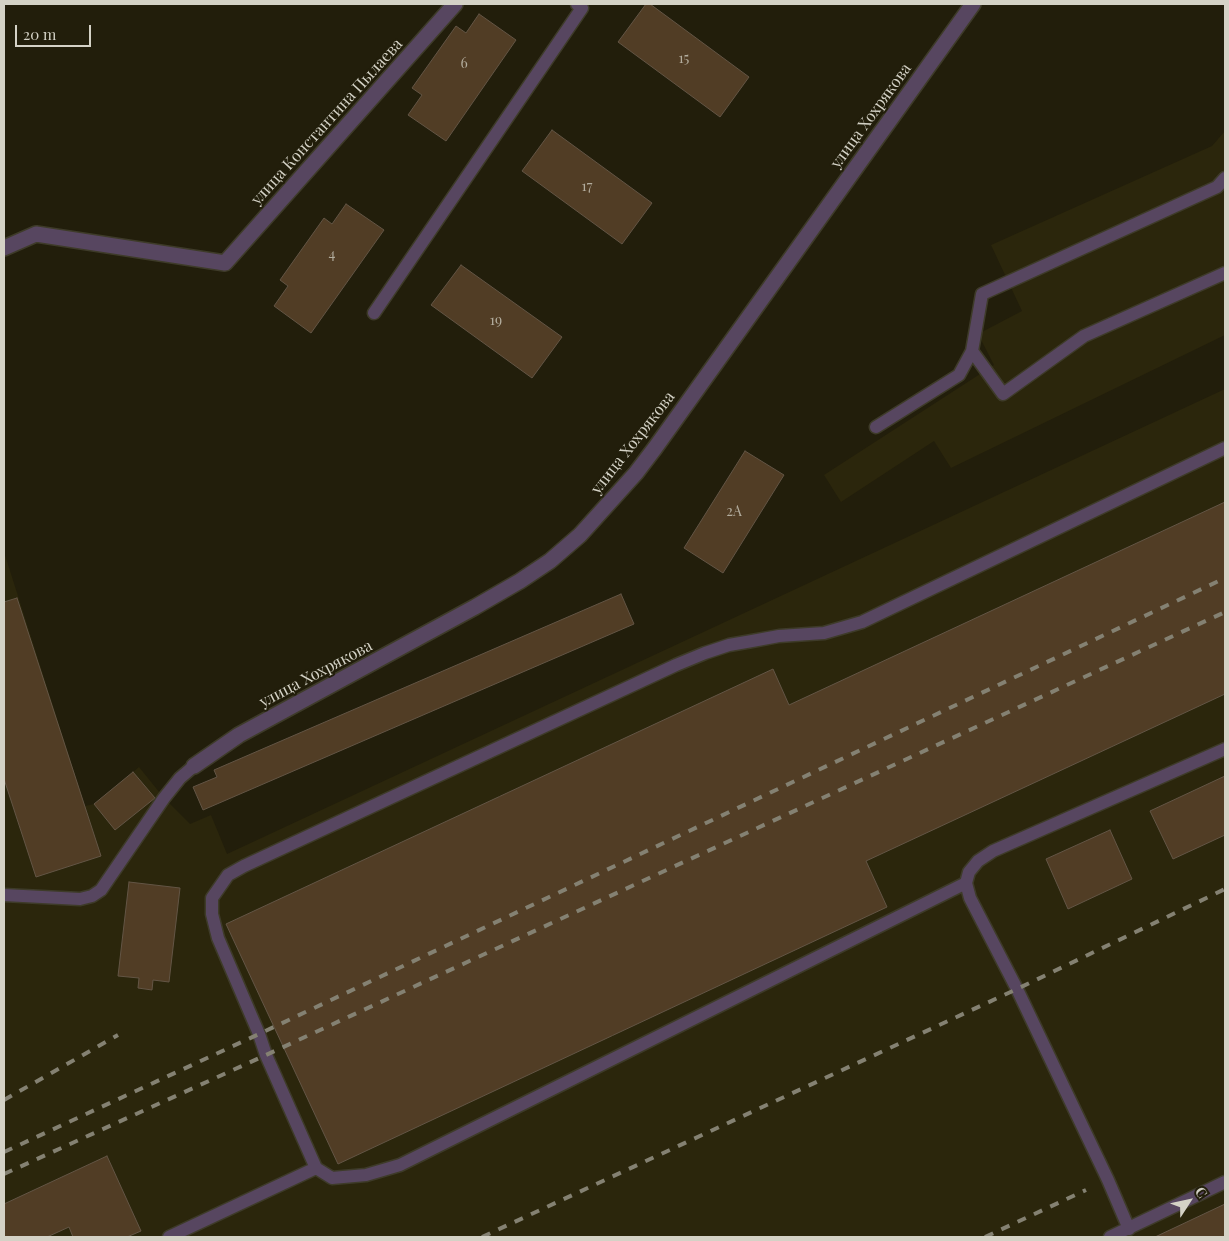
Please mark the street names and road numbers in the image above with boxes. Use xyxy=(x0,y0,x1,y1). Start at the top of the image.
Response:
street label: улица Константина Пылаева xyxy=(247,35,407,209)
street label: улица Хохрякова xyxy=(826,60,916,172)
street label: улица Хохрякова xyxy=(587,388,679,498)
street label: улица Хохрякова xyxy=(256,636,376,712)

